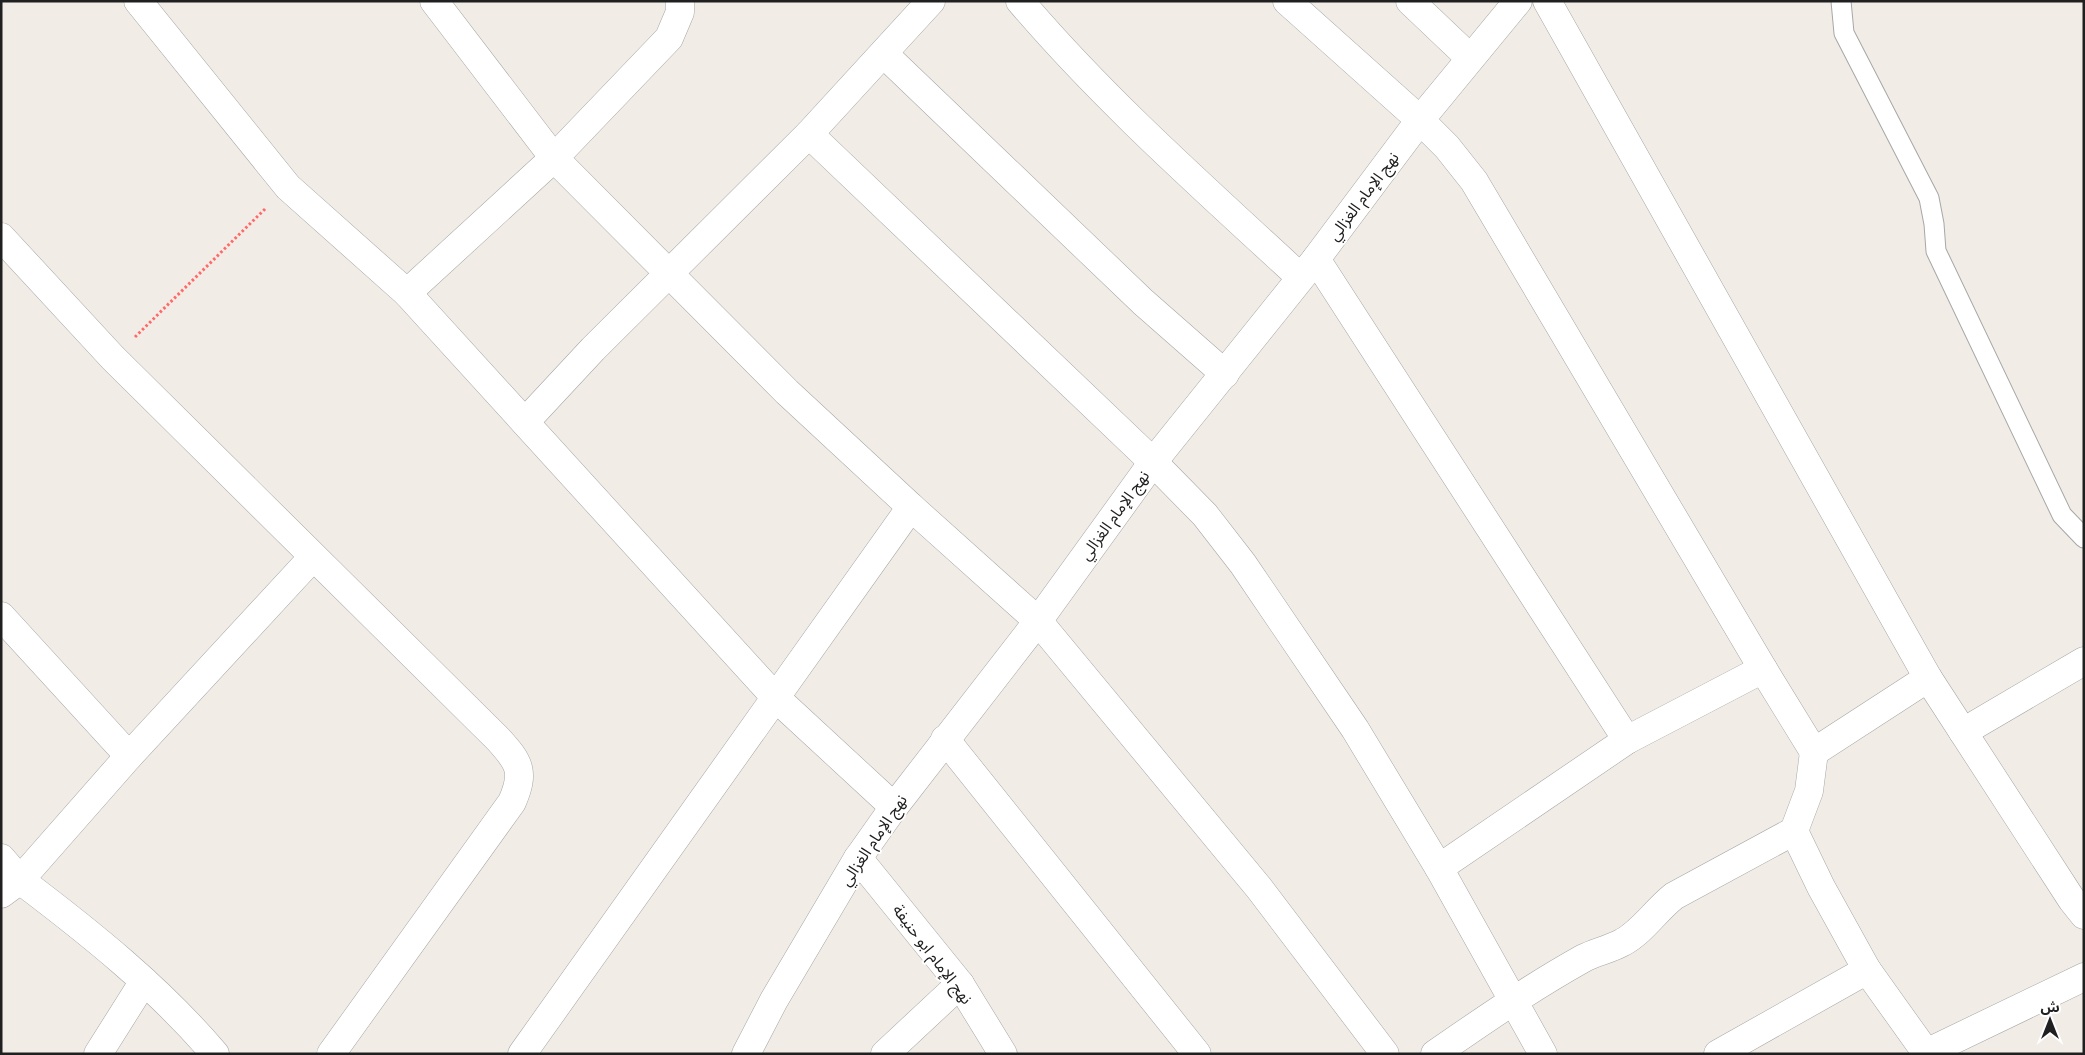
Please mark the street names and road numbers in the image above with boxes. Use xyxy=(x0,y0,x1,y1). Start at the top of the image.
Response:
street label: نهج الإمام الغزالي xyxy=(1324,148,1405,246)
street label: نهج الإمام الغزالي xyxy=(1076,467,1156,566)
street label: نهج الإمام الغزالي xyxy=(836,791,913,891)
street label: نهج الإمام ابو حنيفة xyxy=(887,901,976,1010)

